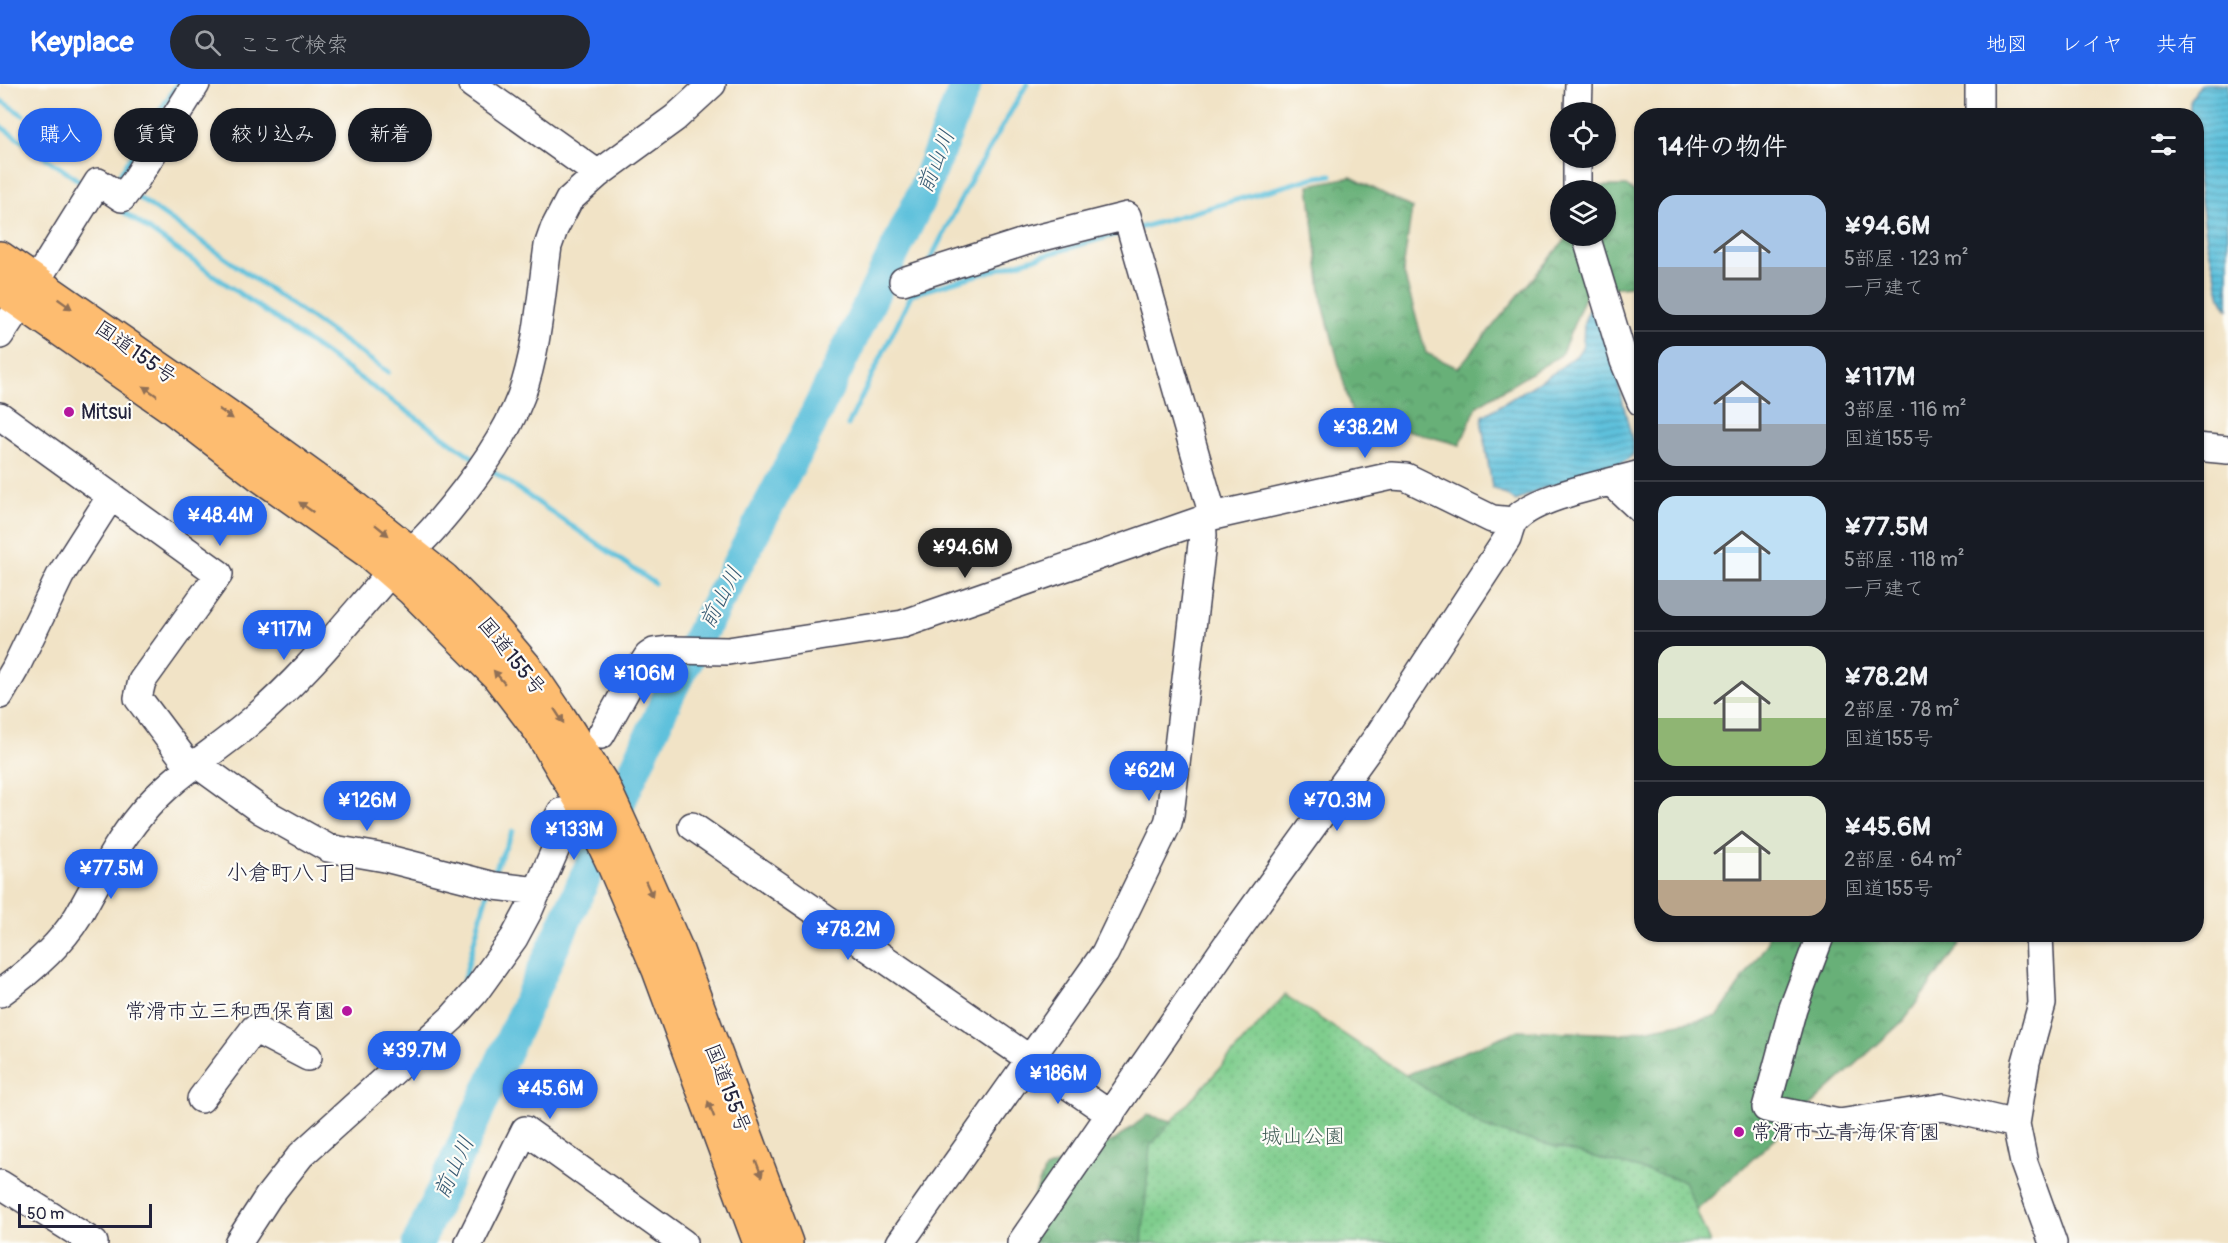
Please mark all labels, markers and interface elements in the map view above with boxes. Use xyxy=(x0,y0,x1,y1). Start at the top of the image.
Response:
search box xyxy=(170,15,590,69)
text: Keyplace xyxy=(30,25,134,60)
icon: search xyxy=(191,26,224,59)
text: ここで検索 xyxy=(239,31,349,59)
text: 地図 xyxy=(1986,31,2028,58)
text: レイヤ xyxy=(2061,31,2123,58)
text: 共有 xyxy=(2156,31,2198,58)
map controls xyxy=(1550,102,1616,246)
button: locate xyxy=(1550,102,1616,168)
chip: 購入 xyxy=(18,108,102,162)
chip: 賃貸 xyxy=(114,108,198,162)
chip: 絞り込み xyxy=(210,108,336,162)
chip: 新着 xyxy=(348,108,432,162)
water label: 前山川 xyxy=(911,126,961,197)
icon: filters xyxy=(2147,128,2180,161)
text: 14件の物件 xyxy=(1658,131,1787,163)
button: layers xyxy=(1550,180,1616,246)
text: ¥94.6M xyxy=(1844,210,1930,242)
icon: home xyxy=(1706,219,1778,291)
text: 5部屋 · 123 m² xyxy=(1844,246,1968,271)
text: 一戸建て xyxy=(1844,275,1924,300)
one-way arrow xyxy=(57,298,73,309)
street label: 国道155号 xyxy=(89,314,182,390)
text: ¥117M xyxy=(1844,361,1915,393)
icon: home xyxy=(1706,370,1778,442)
one-way arrow xyxy=(142,385,158,397)
text: 3部屋 · 116 m² xyxy=(1844,397,1967,422)
place label: Mitsui xyxy=(81,399,132,426)
marker: Mitsui xyxy=(62,405,76,419)
one-way arrow xyxy=(217,408,233,420)
pin: ¥38.2M xyxy=(1316,408,1414,459)
text: ¥38.2M xyxy=(1332,415,1398,440)
text: 国道155号 xyxy=(1844,426,1934,451)
pin: ¥48.4M xyxy=(171,496,269,547)
one-way arrow xyxy=(299,501,315,513)
text: ¥48.4M xyxy=(187,503,253,528)
text: ¥77.5M xyxy=(1844,511,1928,543)
icon: home xyxy=(1706,520,1778,592)
one-way arrow xyxy=(375,524,390,536)
pin: ¥94.6M xyxy=(916,528,1014,579)
text: ¥94.6M xyxy=(932,535,998,560)
text: 5部屋 · 118 m² xyxy=(1844,547,1965,572)
water label: 前山川 xyxy=(693,562,749,633)
text: 一戸建て xyxy=(1844,576,1924,601)
pin: ¥117M xyxy=(242,610,326,661)
street label: 国道155号 xyxy=(472,611,552,701)
text: ¥117M xyxy=(257,617,311,642)
pin: ¥106M xyxy=(602,654,686,705)
text: ¥106M xyxy=(613,661,675,686)
text: ¥78.2M xyxy=(1844,661,1928,693)
one-way arrow xyxy=(493,669,506,685)
icon: home xyxy=(1706,670,1778,742)
text: 2部屋 · 78 m² xyxy=(1844,697,1960,722)
one-way arrow xyxy=(553,708,564,724)
text: 国道155号 xyxy=(1844,726,1934,751)
pin: ¥62M xyxy=(1113,751,1185,802)
text: ¥62M xyxy=(1123,758,1175,783)
pin: ¥126M xyxy=(325,781,409,832)
pin: ¥70.3M xyxy=(1288,781,1386,832)
text: ¥126M xyxy=(338,788,396,813)
text: ¥70.3M xyxy=(1303,788,1371,813)
pin: ¥133M xyxy=(532,810,616,861)
text: ¥45.6M xyxy=(1844,811,1931,843)
text: ¥133M xyxy=(545,817,603,842)
icon: home xyxy=(1706,820,1778,892)
text: 2部屋 · 64 m² xyxy=(1844,847,1963,872)
pin: ¥77.5M xyxy=(62,849,160,900)
text: ¥77.5M xyxy=(79,856,143,881)
district label: 小倉町八丁目 xyxy=(226,859,358,887)
text: 国道155号 xyxy=(1844,876,1934,901)
one-way arrow xyxy=(645,881,654,898)
pin: ¥78.2M xyxy=(799,910,897,961)
text: ¥78.2M xyxy=(816,917,880,942)
place label: 常滑市立三和西保育園 xyxy=(125,998,335,1025)
marker: 常滑市立三和西保育園 xyxy=(340,1004,354,1018)
pin: ¥39.7M xyxy=(365,1031,463,1082)
text: ¥39.7M xyxy=(382,1038,446,1063)
street label: 国道155号 xyxy=(698,1039,757,1137)
pin: ¥186M xyxy=(1016,1054,1100,1105)
text: ¥186M xyxy=(1029,1061,1087,1086)
pin: ¥45.6M xyxy=(501,1069,599,1120)
text: ¥45.6M xyxy=(517,1076,583,1101)
one-way arrow xyxy=(706,1100,715,1118)
place label: 常滑市立青海保育園 xyxy=(1751,1119,1940,1146)
park label: 城山公園 xyxy=(1261,1123,1345,1150)
marker: 常滑市立青海保育園 xyxy=(1732,1125,1746,1139)
water label: 前山川 xyxy=(427,1132,481,1203)
one-way arrow xyxy=(754,1160,764,1178)
scale bar xyxy=(18,1201,152,1228)
text: 50 m xyxy=(27,1204,64,1224)

